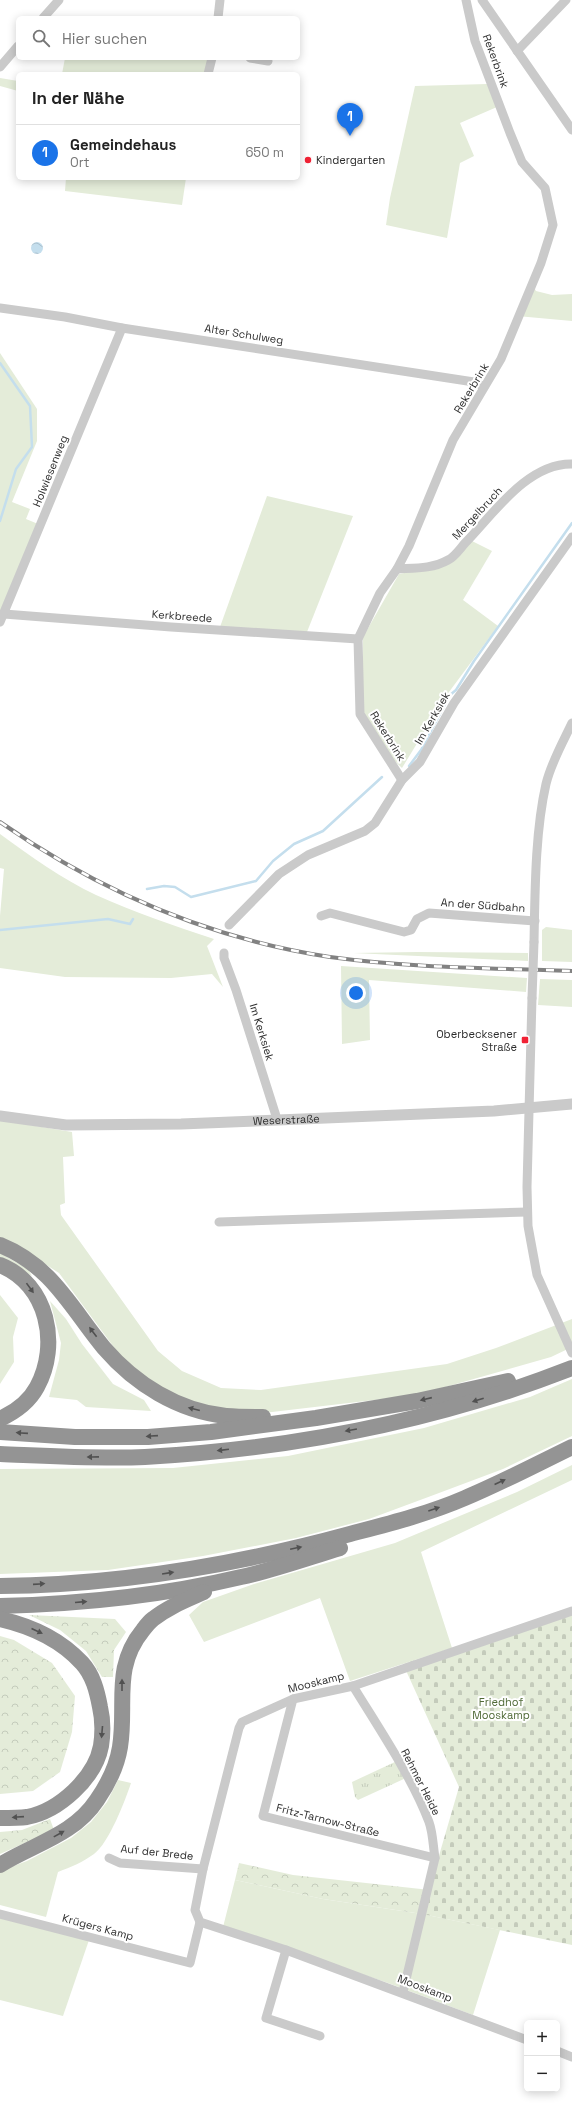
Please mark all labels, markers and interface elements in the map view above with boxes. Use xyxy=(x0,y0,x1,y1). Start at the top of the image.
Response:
search box xyxy=(16,16,300,60)
icon: search xyxy=(30,27,52,49)
text: Hier suchen xyxy=(62,29,147,48)
street label: Rekerbrink xyxy=(480,32,512,90)
text: In der Nähe xyxy=(32,87,124,109)
pin: 1 xyxy=(337,103,363,136)
text: Gemeindehaus xyxy=(70,135,176,154)
text: 1 xyxy=(42,144,48,161)
text: 650 m xyxy=(245,144,284,161)
place label: Kindergarten xyxy=(316,153,385,167)
text: Ort xyxy=(70,154,90,171)
marker: Kindergarten xyxy=(303,155,313,165)
street label: Alter Schulweg xyxy=(204,321,284,347)
street label: Rekerbrink xyxy=(450,360,492,416)
street label: Holwiesenweg xyxy=(29,433,71,509)
street label: Mergelbruch xyxy=(449,484,505,542)
street label: Kerkbreede xyxy=(151,607,213,625)
street label: Im Kerksiek xyxy=(411,689,453,747)
street label: Rekerbrink xyxy=(367,708,409,764)
street label: An der Südbahn xyxy=(440,895,526,915)
your location xyxy=(346,983,366,1003)
street label: Im Kerksiek xyxy=(247,1002,277,1062)
place label: Oberbecksener Straße xyxy=(436,1027,517,1054)
marker: Oberbecksener Straße xyxy=(520,1035,530,1045)
street label: Weserstraße xyxy=(253,1111,320,1128)
one-way arrow xyxy=(26,1283,35,1294)
one-way arrow xyxy=(89,1327,97,1337)
one-way arrow xyxy=(420,1396,433,1402)
one-way arrow xyxy=(471,1397,483,1403)
one-way arrow xyxy=(188,1406,200,1412)
one-way arrow xyxy=(345,1427,358,1433)
one-way arrow xyxy=(16,1430,28,1437)
one-way arrow xyxy=(146,1433,158,1440)
one-way arrow xyxy=(217,1447,229,1453)
one-way arrow xyxy=(86,1454,99,1460)
one-way arrow xyxy=(494,1479,506,1485)
one-way arrow xyxy=(429,1506,441,1512)
one-way arrow xyxy=(290,1545,302,1551)
one-way arrow xyxy=(162,1570,174,1576)
one-way arrow xyxy=(33,1581,45,1588)
one-way arrow xyxy=(75,1599,87,1606)
one-way arrow xyxy=(31,1628,43,1634)
street label: Mooskamp xyxy=(286,1668,346,1696)
one-way arrow xyxy=(119,1678,125,1691)
park label: Friedhof Mooskamp xyxy=(472,1695,530,1722)
one-way arrow xyxy=(98,1726,105,1738)
street label: Rehmer Heide xyxy=(398,1746,444,1818)
street label: Fritz-Tarnow-Straße xyxy=(275,1800,381,1840)
one-way arrow xyxy=(12,1814,24,1821)
one-way arrow xyxy=(54,1831,65,1838)
street label: Auf der Brede xyxy=(120,1841,194,1863)
street label: Krügers Kamp xyxy=(61,1911,135,1943)
street label: Mooskamp xyxy=(396,1971,454,2005)
map controls xyxy=(524,2020,560,2092)
button: + xyxy=(524,2020,560,2056)
button: − xyxy=(524,2056,560,2092)

